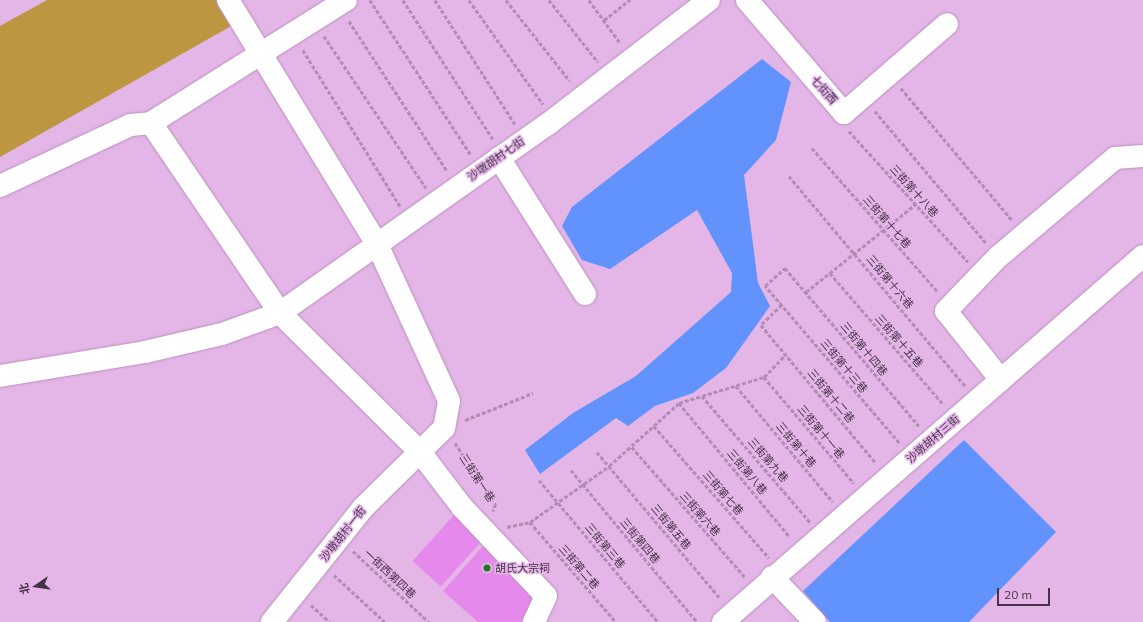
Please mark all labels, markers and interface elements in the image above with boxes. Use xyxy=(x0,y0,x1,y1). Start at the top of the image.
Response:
street label: 七街西 xyxy=(808,73,840,107)
street label: 沙墩胡村七街 xyxy=(465,135,527,183)
street label: 三街第十八巷 xyxy=(887,162,941,220)
street label: 三街第十七巷 xyxy=(860,193,914,251)
street label: 三街第十六巷 xyxy=(864,252,916,312)
street label: 三街第十五巷 xyxy=(872,312,926,370)
street label: 三街第十四巷 xyxy=(838,319,890,379)
street label: 三街第十三巷 xyxy=(818,336,870,396)
street label: 三街第十二巷 xyxy=(805,366,857,426)
street label: 三街第十一巷 xyxy=(795,402,847,462)
street label: 沙墩胡村三街 xyxy=(904,412,962,466)
street label: 三街第十巷 xyxy=(773,420,819,470)
street label: 三街第九巷 xyxy=(745,435,791,485)
street label: 三街第八巷 xyxy=(724,447,770,497)
street label: 三街第一巷 xyxy=(456,451,498,505)
street label: 三街第七巷 xyxy=(700,468,746,518)
street label: 三街第六巷 xyxy=(677,489,723,539)
street label: 三街第五巷 xyxy=(648,502,694,552)
street label: 沙墩胡村一街 xyxy=(317,504,369,564)
street label: 三街第四巷 xyxy=(617,516,663,566)
street label: 三街第三巷 xyxy=(582,521,628,571)
street label: 三街第二巷 xyxy=(556,542,602,592)
street label: 一街西第四巷 xyxy=(361,547,419,601)
place label: 胡氏大宗祠 xyxy=(495,561,550,575)
marker: 胡氏大宗祠 xyxy=(482,563,492,573)
north arrow xyxy=(16,566,56,606)
scale bar xyxy=(999,580,1052,606)
text: 北 xyxy=(16,582,32,596)
text: 20 m xyxy=(1004,587,1032,602)

